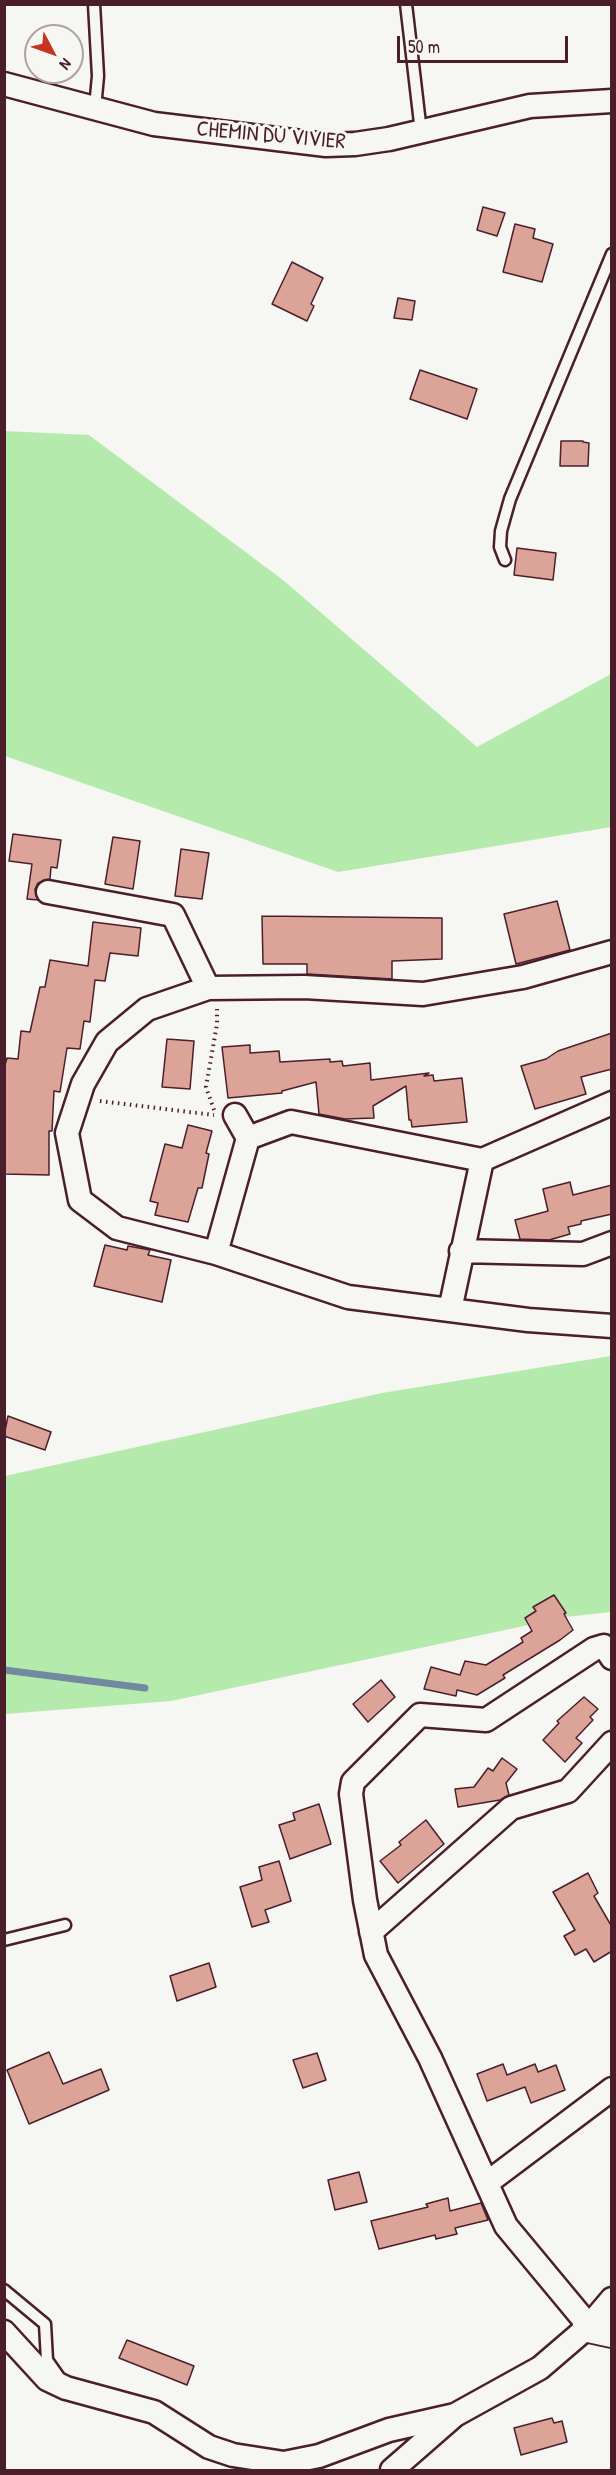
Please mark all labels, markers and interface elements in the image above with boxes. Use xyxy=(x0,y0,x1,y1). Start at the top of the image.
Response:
north arrow xyxy=(24,24,84,84)
scale bar xyxy=(400,24,571,62)
text: 50 m xyxy=(408,34,440,59)
text: N xyxy=(55,54,77,75)
street label: CHEMIN DU VIVIER xyxy=(195,116,347,156)

